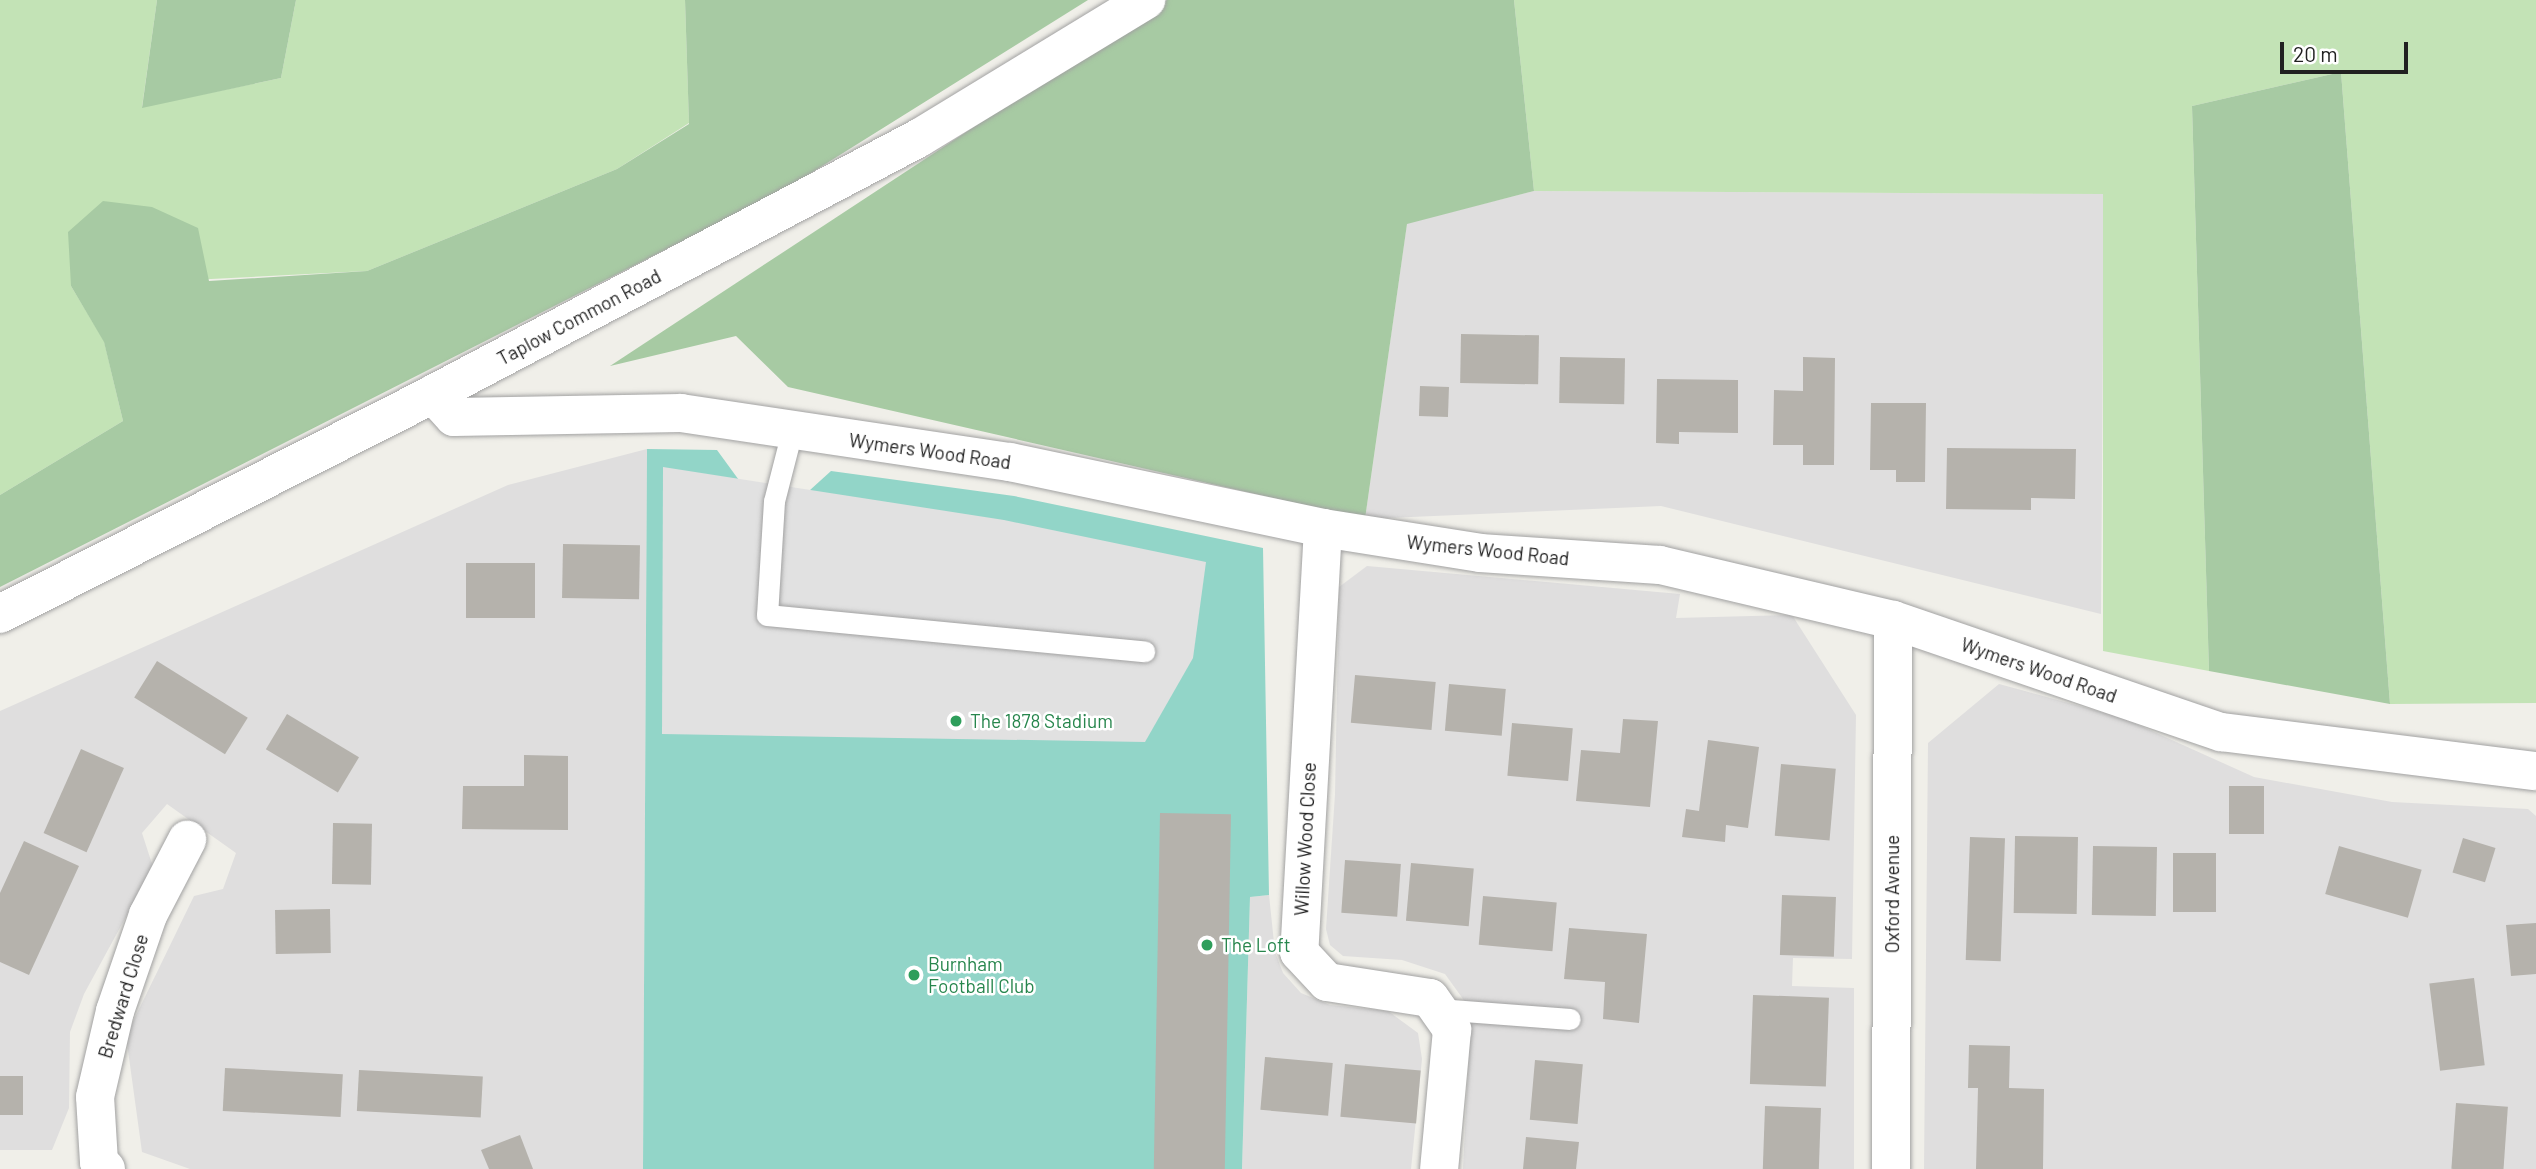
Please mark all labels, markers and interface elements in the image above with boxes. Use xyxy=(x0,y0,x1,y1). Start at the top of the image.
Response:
scale bar xyxy=(2284,28,2412,72)
text: 20 m xyxy=(2293,41,2338,66)
street label: Taplow Common Road xyxy=(493,264,665,370)
street label: Wymers Wood Road xyxy=(847,428,1013,474)
street label: Wymers Wood Road xyxy=(1406,530,1570,570)
street label: Wymers Wood Road xyxy=(1958,633,2120,707)
place label: The 1878 Stadium xyxy=(970,710,1113,732)
marker: The 1878 Stadium xyxy=(948,713,964,729)
street label: Willow Wood Close xyxy=(1290,762,1320,916)
street label: Oxford Avenue xyxy=(1881,835,1903,953)
street label: Bredward Close xyxy=(93,931,153,1061)
place label: The Loft xyxy=(1221,934,1291,956)
marker: The Loft xyxy=(1199,937,1215,953)
place label: Burnham Football Club xyxy=(928,953,1035,997)
marker: Burnham Football Club xyxy=(906,967,922,983)

